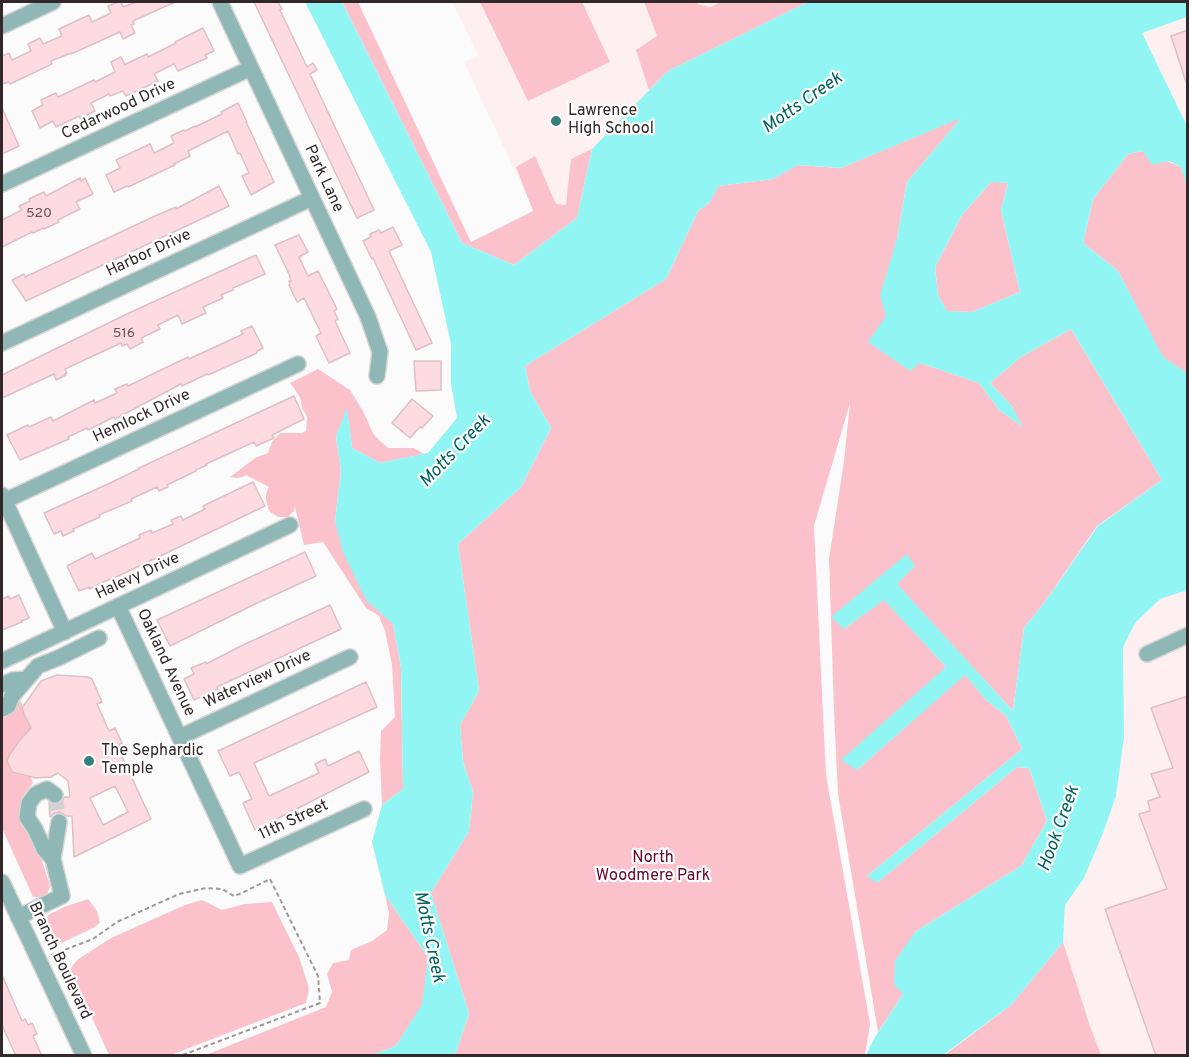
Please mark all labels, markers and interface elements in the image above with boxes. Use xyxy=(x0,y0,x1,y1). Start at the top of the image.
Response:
water label: Motts Creek xyxy=(759,69,847,139)
street label: Cedarwood Drive xyxy=(59,75,179,145)
place label: Lawrence High School xyxy=(568,102,654,140)
marker: Lawrence High School xyxy=(549,114,563,128)
street label: Park Lane xyxy=(299,142,347,216)
house number: 520 xyxy=(26,206,52,222)
street label: Harbor Drive xyxy=(103,226,195,282)
house number: 516 xyxy=(113,326,135,342)
street label: Hemlock Drive xyxy=(90,386,194,448)
water label: Motts Creek xyxy=(416,411,496,493)
street label: Halevy Drive xyxy=(93,549,183,605)
street label: Oakland Avenue xyxy=(132,606,198,720)
street label: Waterview Drive xyxy=(201,647,315,713)
place label: The Sephardic Temple xyxy=(101,742,204,780)
marker: The Sephardic Temple xyxy=(82,754,96,768)
water label: Hook Creek xyxy=(1035,783,1085,875)
street label: 11th Street xyxy=(256,797,332,845)
park label: North Woodmere Park xyxy=(596,849,710,887)
water label: Motts Creek xyxy=(408,889,448,985)
street label: Branch Boulevard xyxy=(23,899,95,1023)

